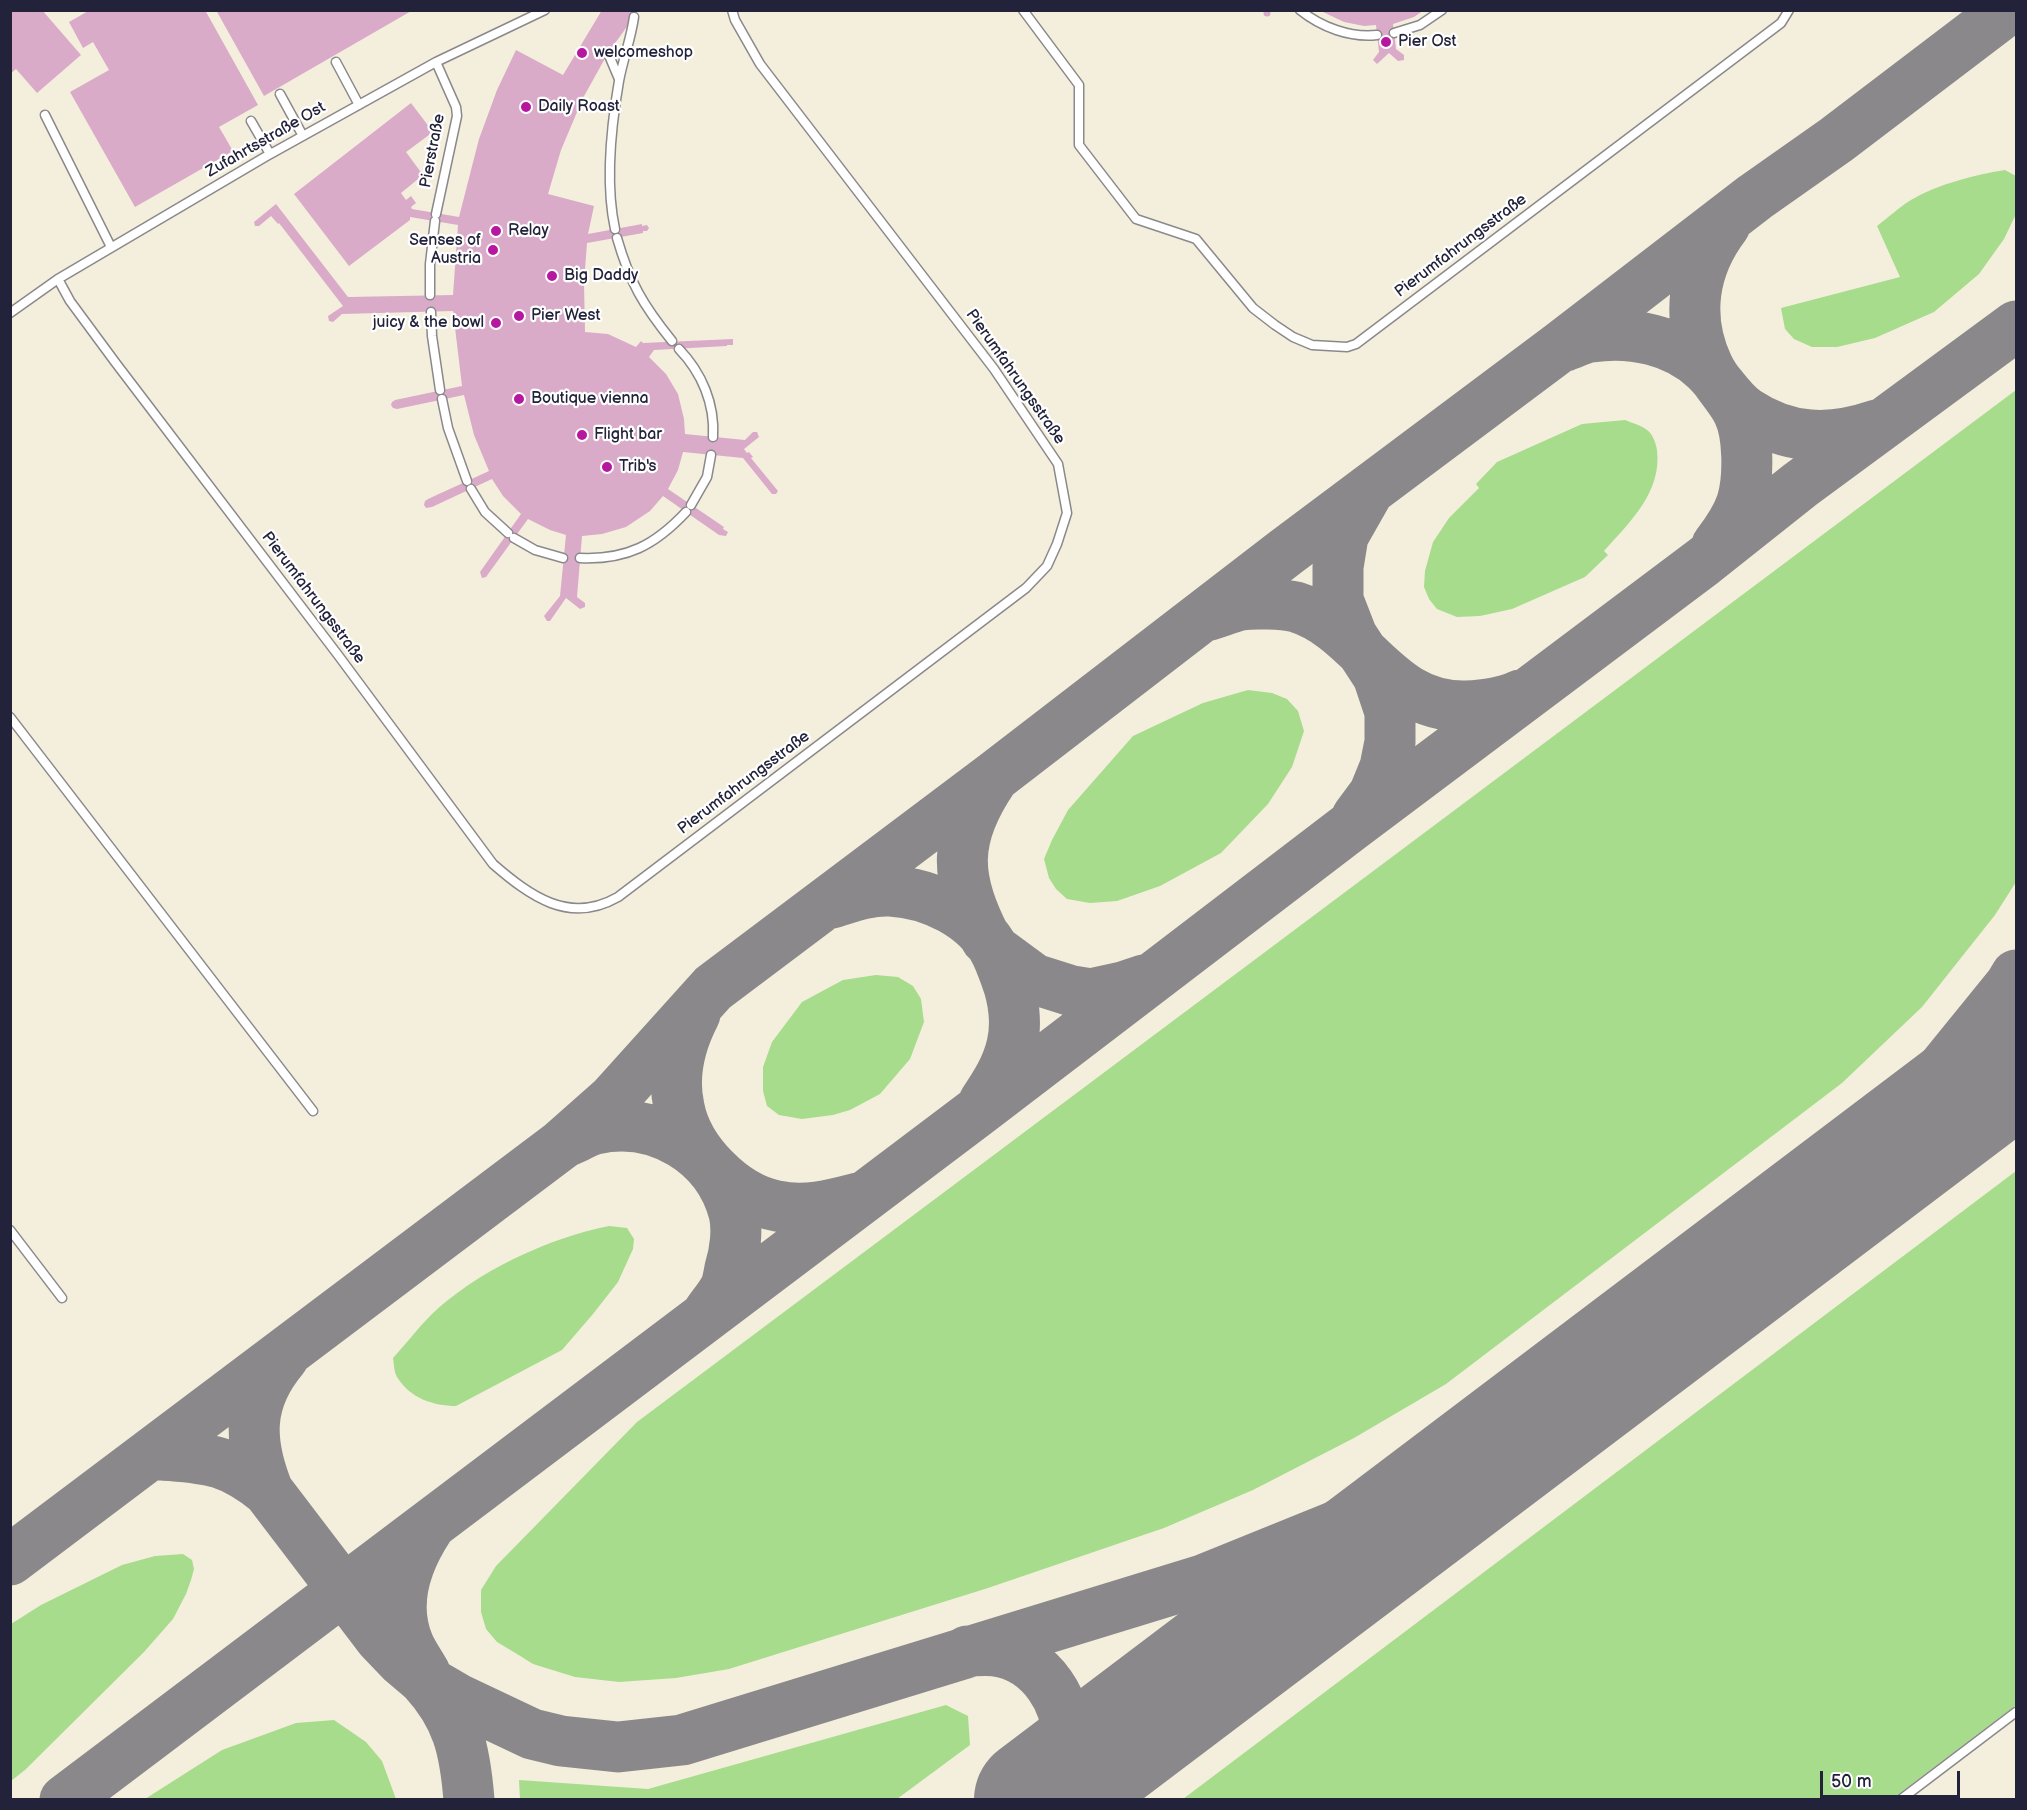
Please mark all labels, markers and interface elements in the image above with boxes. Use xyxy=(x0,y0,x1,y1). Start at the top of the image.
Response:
place label: Pier Ost xyxy=(1398,32,1456,52)
marker: Pier Ost xyxy=(1379,35,1393,49)
place label: welcomeshop xyxy=(594,43,693,63)
marker: welcomeshop xyxy=(575,46,589,60)
place label: Daily Roast xyxy=(538,97,620,117)
street label: Zufahrtsstraße Ost xyxy=(203,98,329,182)
marker: Daily Roast xyxy=(519,100,533,114)
street label: Pierstraße xyxy=(416,112,450,190)
street label: Pierumfahrungsstraße xyxy=(1391,190,1531,302)
place label: Relay xyxy=(508,221,549,241)
marker: Relay xyxy=(489,224,503,238)
place label: Senses of Austria xyxy=(409,231,481,269)
marker: Senses of Austria xyxy=(486,243,500,257)
place label: Big Daddy xyxy=(564,266,638,286)
marker: Big Daddy xyxy=(545,269,559,283)
place label: Pier West xyxy=(531,306,600,326)
street label: Pierumfahrungsstraße xyxy=(961,306,1069,448)
marker: Pier West xyxy=(512,309,526,323)
place label: juicy & the bowl xyxy=(373,313,484,333)
marker: juicy & the bowl xyxy=(489,316,503,330)
place label: Boutique vienna xyxy=(531,389,649,409)
marker: Boutique vienna xyxy=(512,392,526,406)
place label: Flight bar xyxy=(594,425,662,445)
marker: Flight bar xyxy=(575,428,589,442)
place label: Trib's xyxy=(619,457,657,477)
marker: Trib's xyxy=(600,460,614,474)
street label: Pierumfahrungsstraße xyxy=(257,528,369,668)
street label: Pierumfahrungsstraße xyxy=(674,727,814,839)
scale bar xyxy=(1823,1759,1962,1797)
text: 50 m xyxy=(1831,1771,1872,1792)

